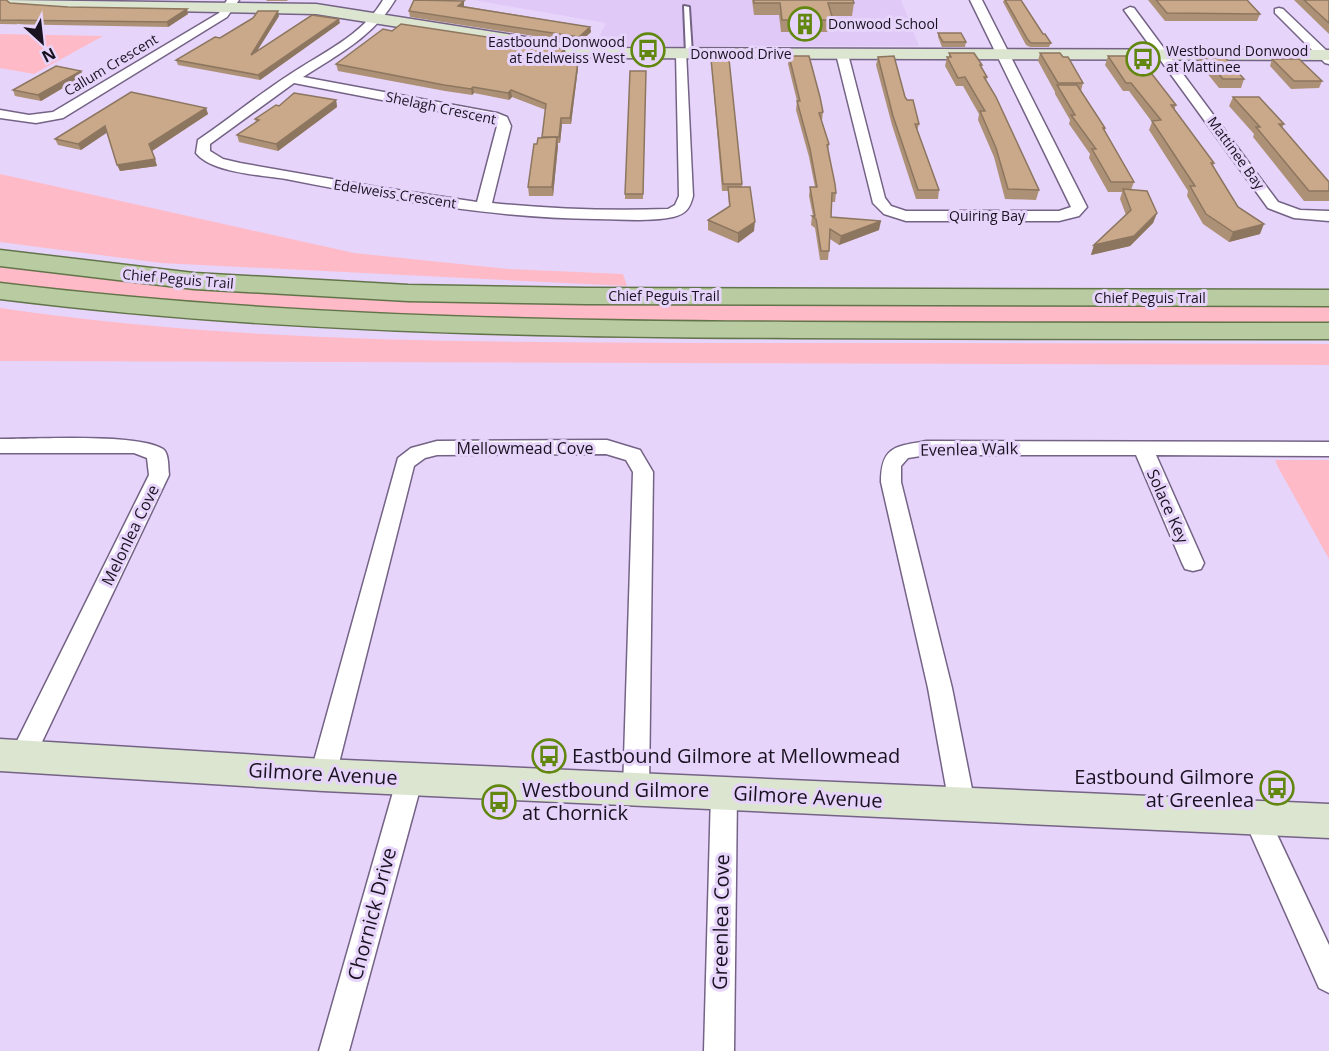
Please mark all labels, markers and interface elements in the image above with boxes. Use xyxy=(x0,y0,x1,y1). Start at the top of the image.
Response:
building icon: Donwood School xyxy=(787,6,823,42)
north arrow xyxy=(12,12,72,72)
place label: Donwood School xyxy=(828,14,938,33)
street label: Callum Crescent xyxy=(60,29,161,100)
place label: Eastbound Donwood at Edelweiss West xyxy=(488,32,625,67)
bus stop icon: Eastbound Donwood at Edelweiss West xyxy=(630,32,666,68)
bus stop icon: Westbound Donwood at Mattinee xyxy=(1125,41,1161,77)
place label: Westbound Donwood at Mattinee xyxy=(1166,41,1308,76)
text: N xyxy=(38,43,60,68)
street label: Donwood Drive xyxy=(690,44,792,63)
street label: Shelagh Crescent xyxy=(384,87,498,128)
street label: Mattinee Bay xyxy=(1204,112,1270,194)
street label: Edelweiss Crescent xyxy=(332,174,458,213)
street label: Quiring Bay xyxy=(949,206,1026,225)
street label: Chief Peguis Trail xyxy=(122,264,235,293)
street label: Chief Peguis Trail xyxy=(608,286,720,305)
street label: Chief Peguis Trail xyxy=(1094,288,1206,307)
street label: Mellowmead Cove xyxy=(457,437,593,459)
street label: Evenlea Walk xyxy=(920,437,1019,461)
street label: Solace Key xyxy=(1142,465,1194,547)
street label: Melonlea Cove xyxy=(96,481,164,589)
bus stop icon: Eastbound Gilmore at Mellowmead xyxy=(531,738,567,774)
place label: Eastbound Gilmore at Mellowmead xyxy=(572,742,900,769)
street label: Gilmore Avenue xyxy=(248,756,398,791)
place label: Eastbound Gilmore at Greenlea xyxy=(1074,763,1254,813)
bus stop icon: Eastbound Gilmore at Greenlea xyxy=(1259,770,1295,806)
place label: Westbound Gilmore at Chornick xyxy=(522,776,709,826)
street label: Gilmore Avenue xyxy=(733,779,883,814)
bus stop icon: Westbound Gilmore at Chornick xyxy=(481,784,517,820)
street label: Chornick Drive xyxy=(341,844,402,983)
street label: Greenlea Cove xyxy=(706,854,735,990)

